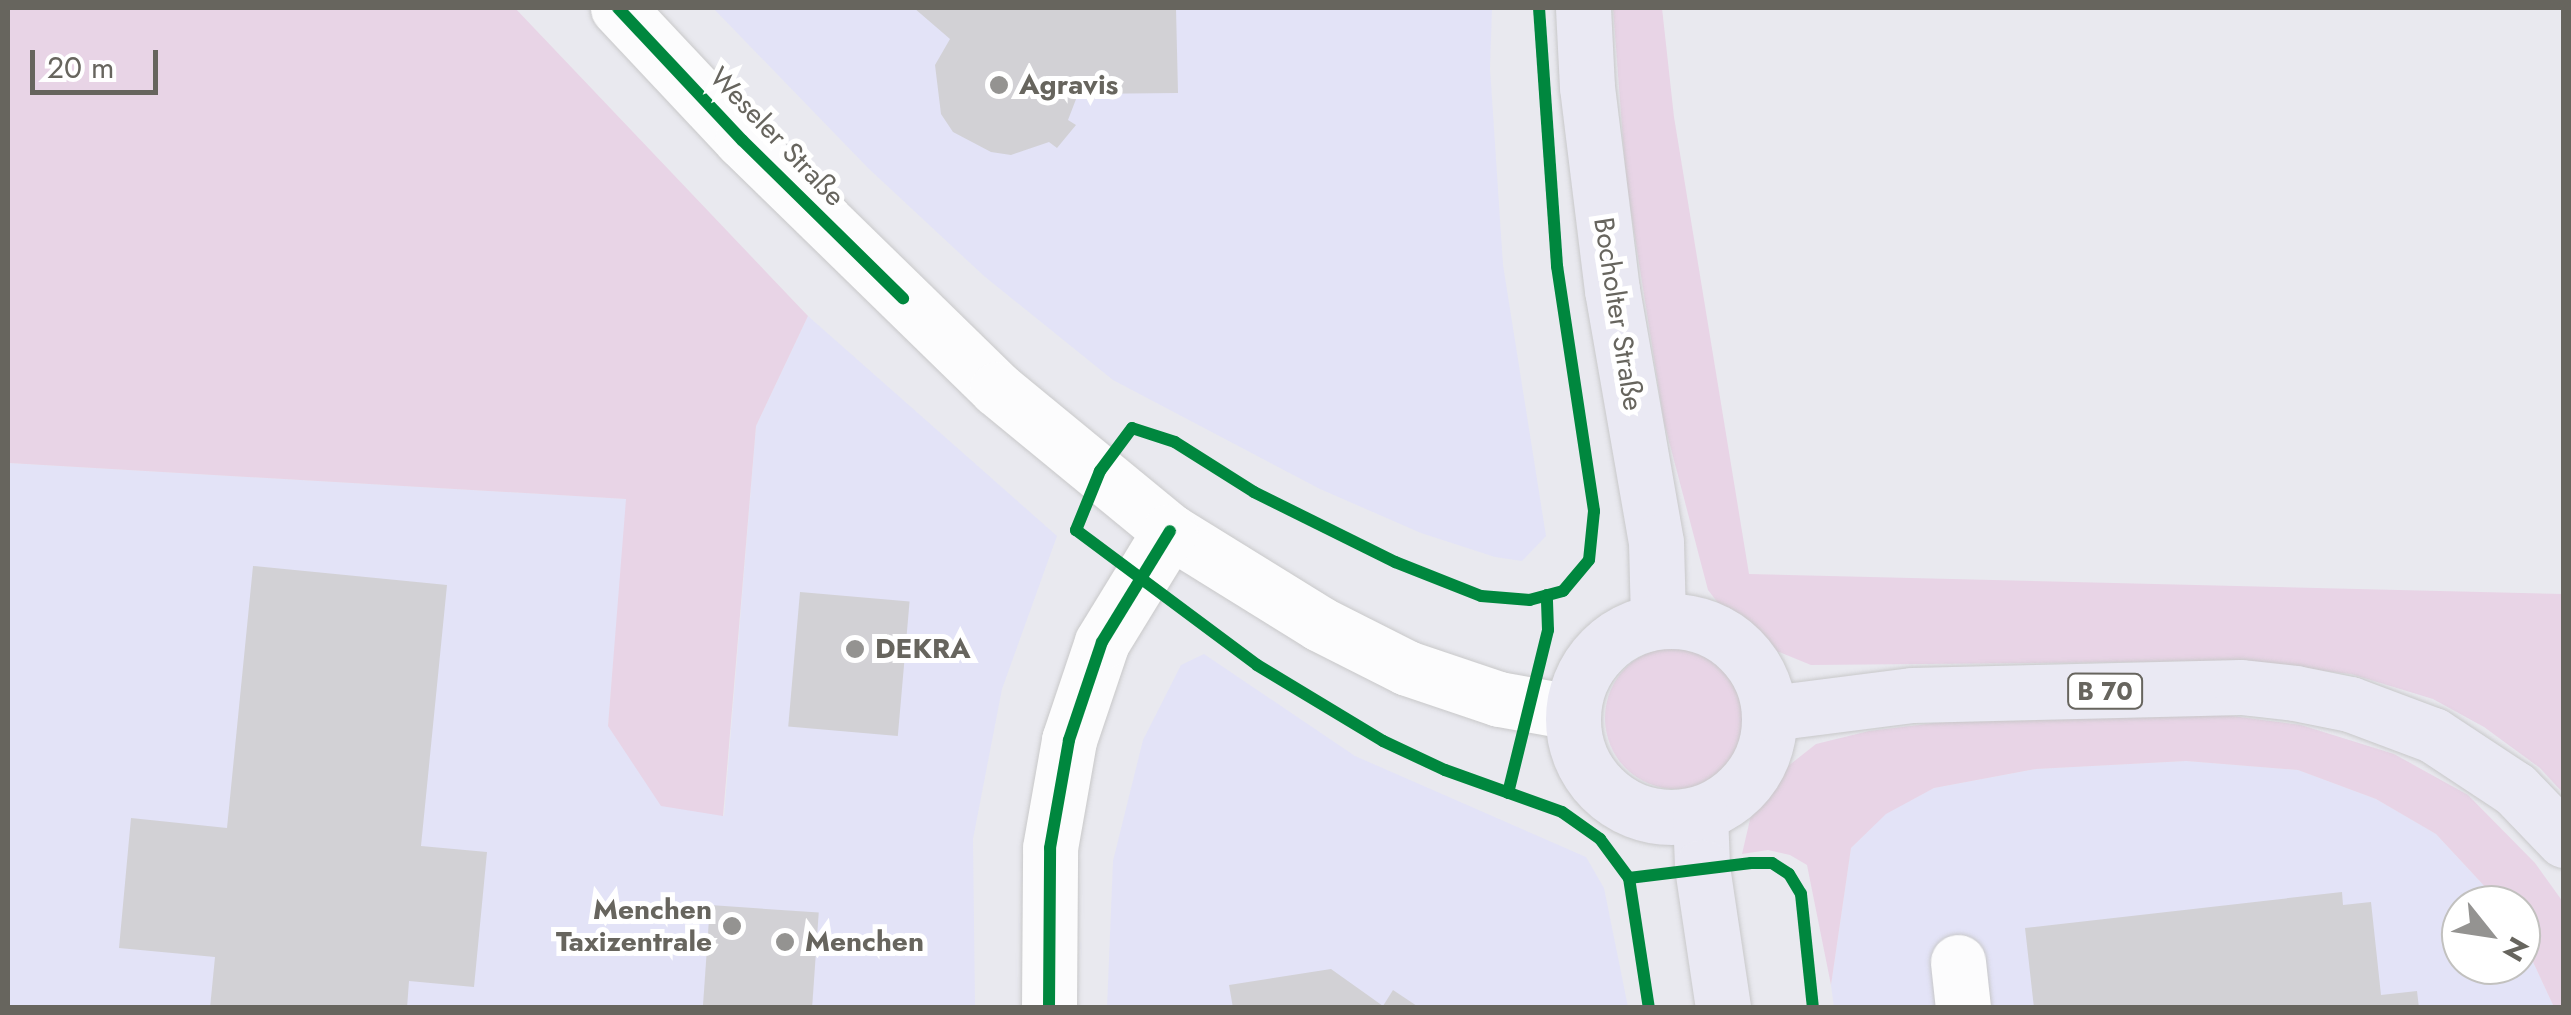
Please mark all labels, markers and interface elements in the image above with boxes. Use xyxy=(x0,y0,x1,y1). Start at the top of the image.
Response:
scale bar xyxy=(35,30,162,92)
text: 20 m xyxy=(47,46,114,89)
street label: Weseler Straße xyxy=(702,61,852,213)
place label: Agravis xyxy=(1019,68,1118,102)
marker: Agravis xyxy=(988,74,1010,96)
street label: Bocholter Straße xyxy=(1586,215,1650,413)
place label: DEKRA xyxy=(875,632,971,666)
marker: DEKRA xyxy=(844,638,866,660)
road number: B 70 xyxy=(2065,671,2145,711)
north arrow xyxy=(2441,885,2541,985)
place label: Menchen Taxizentrale xyxy=(556,893,712,959)
marker: Menchen Taxizentrale xyxy=(721,915,743,937)
place label: Menchen xyxy=(805,925,924,959)
text: N xyxy=(2492,929,2539,969)
marker: Menchen xyxy=(774,931,796,953)

